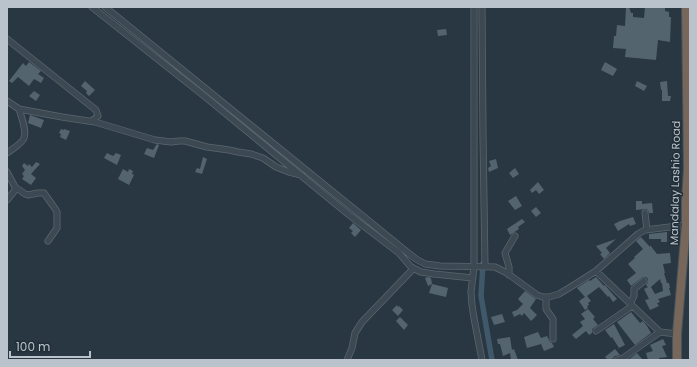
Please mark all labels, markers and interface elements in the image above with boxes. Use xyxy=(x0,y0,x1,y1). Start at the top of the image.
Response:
street label: Mandalay Lashio Road xyxy=(666,121,684,245)
scale bar xyxy=(10,333,90,359)
text: 100 m xyxy=(16,338,50,355)

